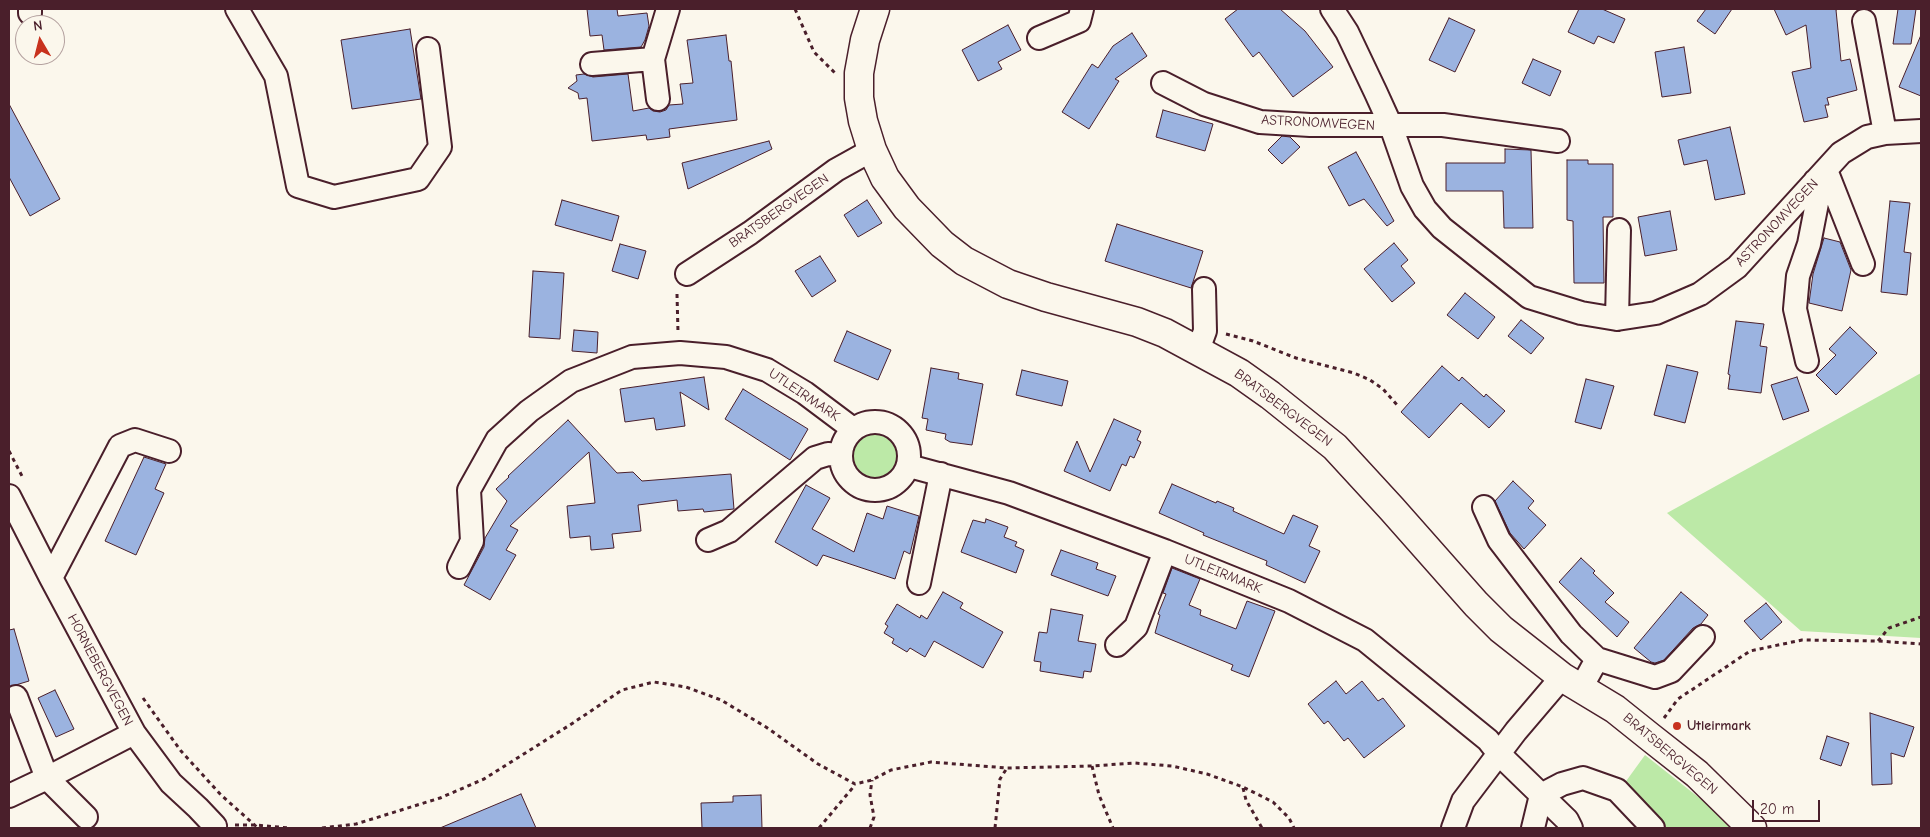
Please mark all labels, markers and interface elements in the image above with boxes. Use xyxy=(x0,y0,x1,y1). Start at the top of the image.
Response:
north arrow xyxy=(15,15,65,65)
text: N xyxy=(32,17,44,35)
street label: ASTRONOMVEGEN xyxy=(1261,112,1375,134)
street label: BRATSBERGVEGEN xyxy=(726,170,832,252)
street label: ASTRONOMVEGEN xyxy=(1732,176,1822,270)
street label: UTLEIRMARK xyxy=(765,365,843,425)
street label: BRATSBERGVEGEN xyxy=(1231,366,1335,450)
street label: UTLEIRMARK xyxy=(1182,551,1264,597)
street label: HORNEBERGVEGEN xyxy=(63,611,137,729)
street label: BRATSBERGVEGEN xyxy=(1619,710,1721,798)
place label: Utleirmark xyxy=(1687,718,1751,734)
marker: Utleirmark xyxy=(1671,720,1683,732)
scale bar xyxy=(1755,790,1822,822)
text: 20 m xyxy=(1760,800,1794,818)

